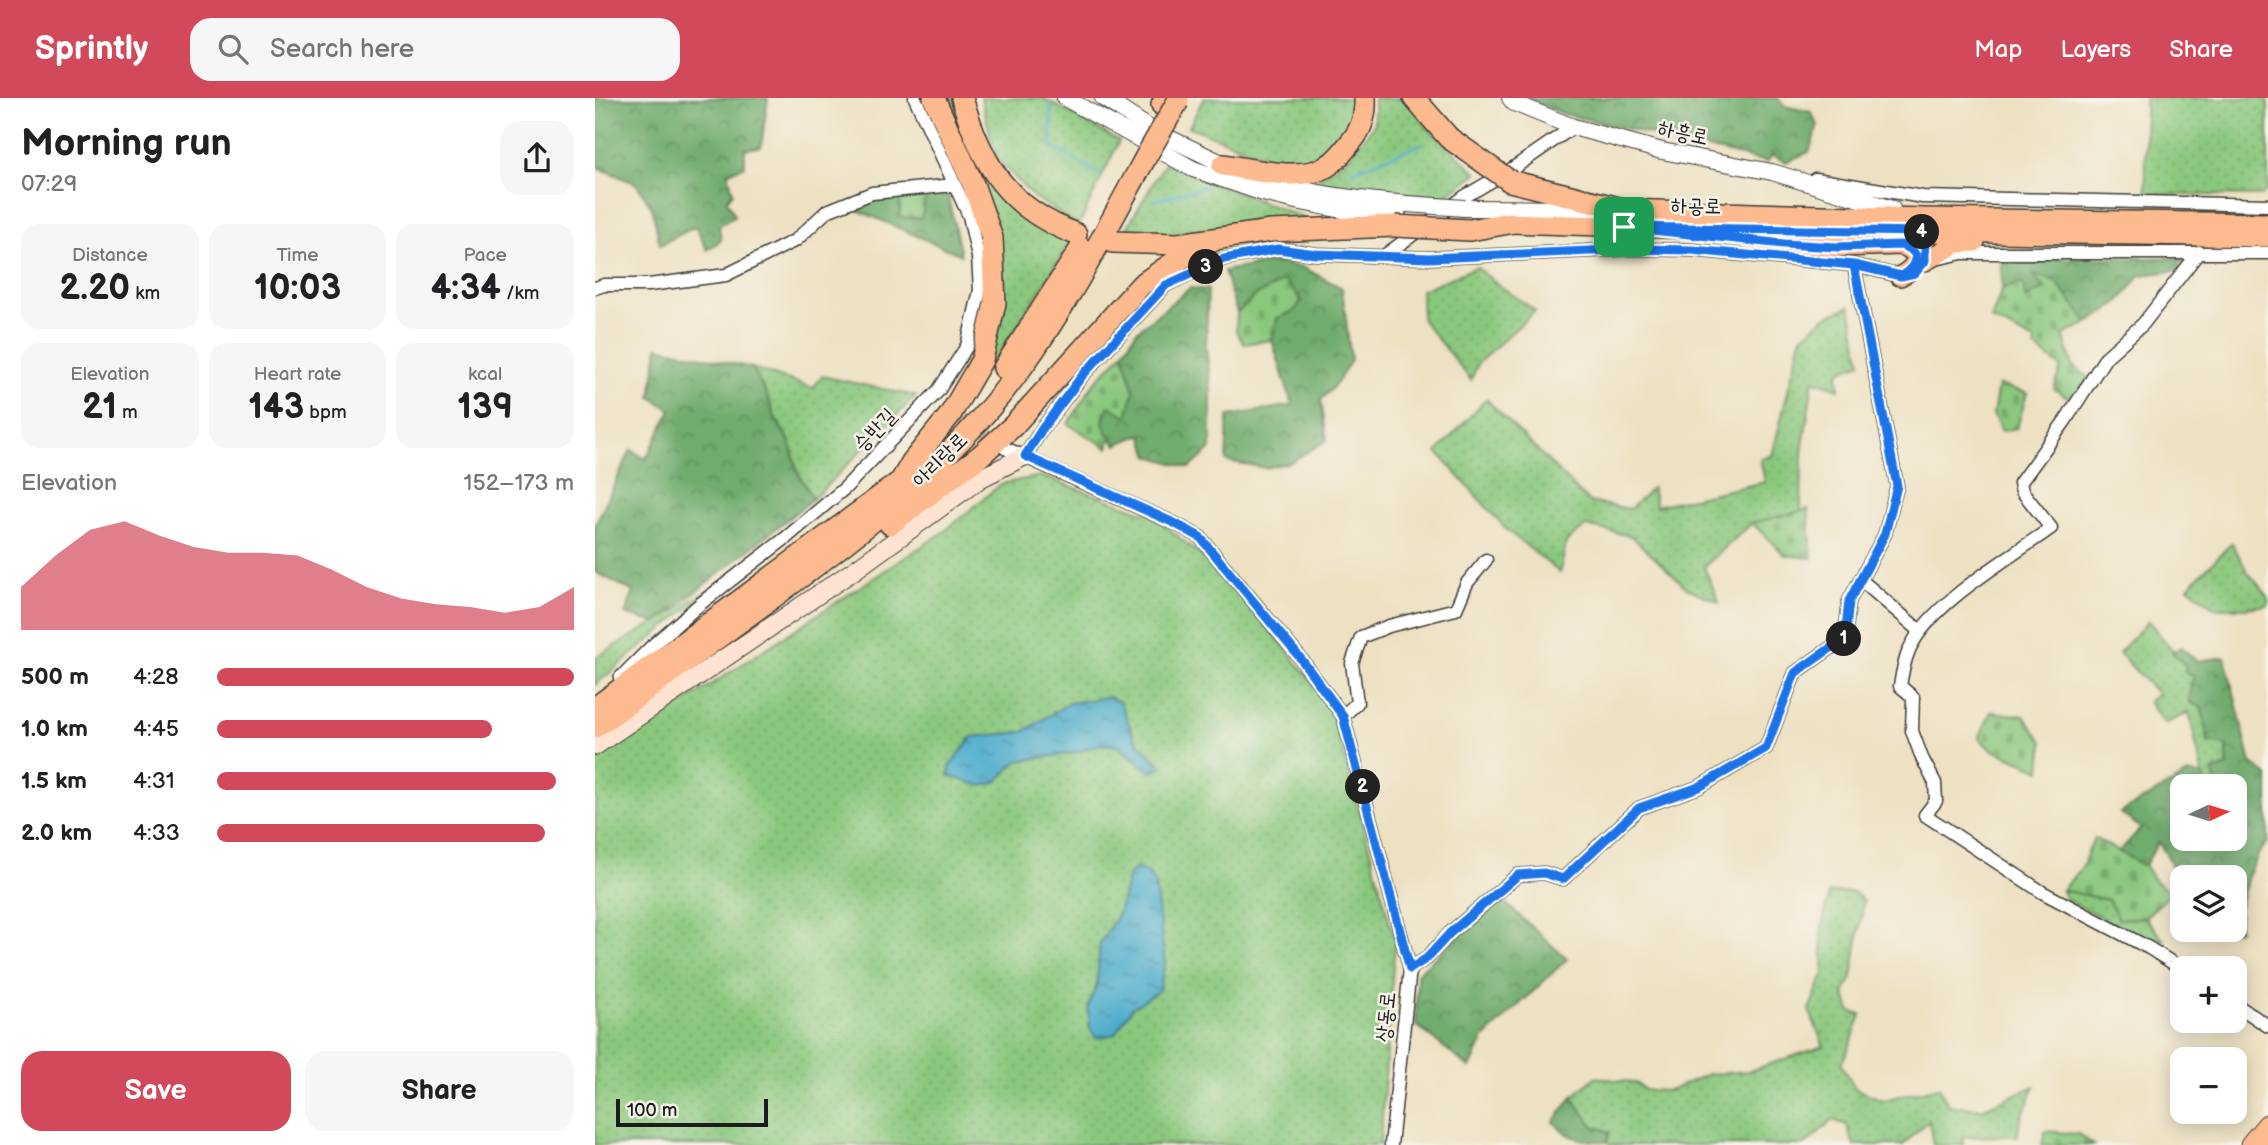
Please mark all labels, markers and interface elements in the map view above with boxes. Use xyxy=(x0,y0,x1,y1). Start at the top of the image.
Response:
search box xyxy=(190,18,680,81)
text: Sprintly xyxy=(35,29,148,69)
icon: search xyxy=(214,30,252,68)
text: Search here xyxy=(270,34,414,65)
text: Map xyxy=(1974,35,2022,64)
text: Layers xyxy=(2060,35,2131,64)
text: Share xyxy=(2169,35,2233,64)
street label: 하흥로 xyxy=(1656,116,1710,150)
text: Morning run xyxy=(21,121,232,166)
button: share xyxy=(500,121,574,195)
text: 07:29 xyxy=(21,170,77,198)
street label: 하공로 xyxy=(1670,193,1722,219)
pin xyxy=(1594,197,1654,257)
icon: arrive xyxy=(1605,208,1643,246)
pin: 4 xyxy=(1905,214,1939,250)
text: 4 xyxy=(1916,220,1927,243)
text: Distance xyxy=(72,244,148,267)
text: Time xyxy=(276,244,319,267)
text: Pace xyxy=(464,244,507,267)
pin: 3 xyxy=(1189,250,1223,284)
text: 3 xyxy=(1200,255,1211,278)
text: 2.20 xyxy=(59,267,130,310)
text: 10:03 xyxy=(254,267,341,310)
text: 4:34 xyxy=(431,267,501,310)
text: km xyxy=(130,282,160,305)
text: /km xyxy=(501,282,540,305)
text: Elevation xyxy=(70,363,149,386)
text: Heart rate xyxy=(254,363,341,386)
text: kcal xyxy=(468,363,502,386)
text: 21 xyxy=(82,386,117,429)
text: 143 xyxy=(248,386,304,429)
text: 139 xyxy=(457,386,513,429)
text: m xyxy=(117,401,138,424)
text: bpm xyxy=(304,401,347,424)
street label: 승반길 xyxy=(848,403,902,457)
street label: 아리랑로 xyxy=(907,427,973,493)
text: Elevation xyxy=(21,469,117,497)
text: 152–173 m xyxy=(464,469,574,497)
pin: 1 xyxy=(1827,622,1861,656)
text: 1 xyxy=(1840,627,1848,650)
text: 500 m xyxy=(21,663,89,691)
text: 4:28 xyxy=(133,663,179,691)
text: 1.0 km xyxy=(21,715,88,743)
text: 4:45 xyxy=(133,715,179,743)
text: 1.5 km xyxy=(21,767,87,795)
text: 4:31 xyxy=(133,767,175,795)
pin: 2 xyxy=(1345,770,1381,804)
north arrow xyxy=(2170,774,2247,850)
map controls xyxy=(2170,774,2247,1124)
text: 2 xyxy=(1357,775,1368,798)
text: 2.0 km xyxy=(21,819,92,847)
text: 4:33 xyxy=(133,819,180,847)
button: layers xyxy=(2170,865,2247,942)
button: + xyxy=(2170,956,2247,1033)
street label: 상동로 xyxy=(1371,990,1401,1044)
button: − xyxy=(2170,1047,2247,1124)
button: Save xyxy=(21,1051,291,1131)
button: Share xyxy=(305,1051,574,1131)
scale bar xyxy=(616,1096,768,1128)
text: 100 m xyxy=(627,1099,678,1122)

